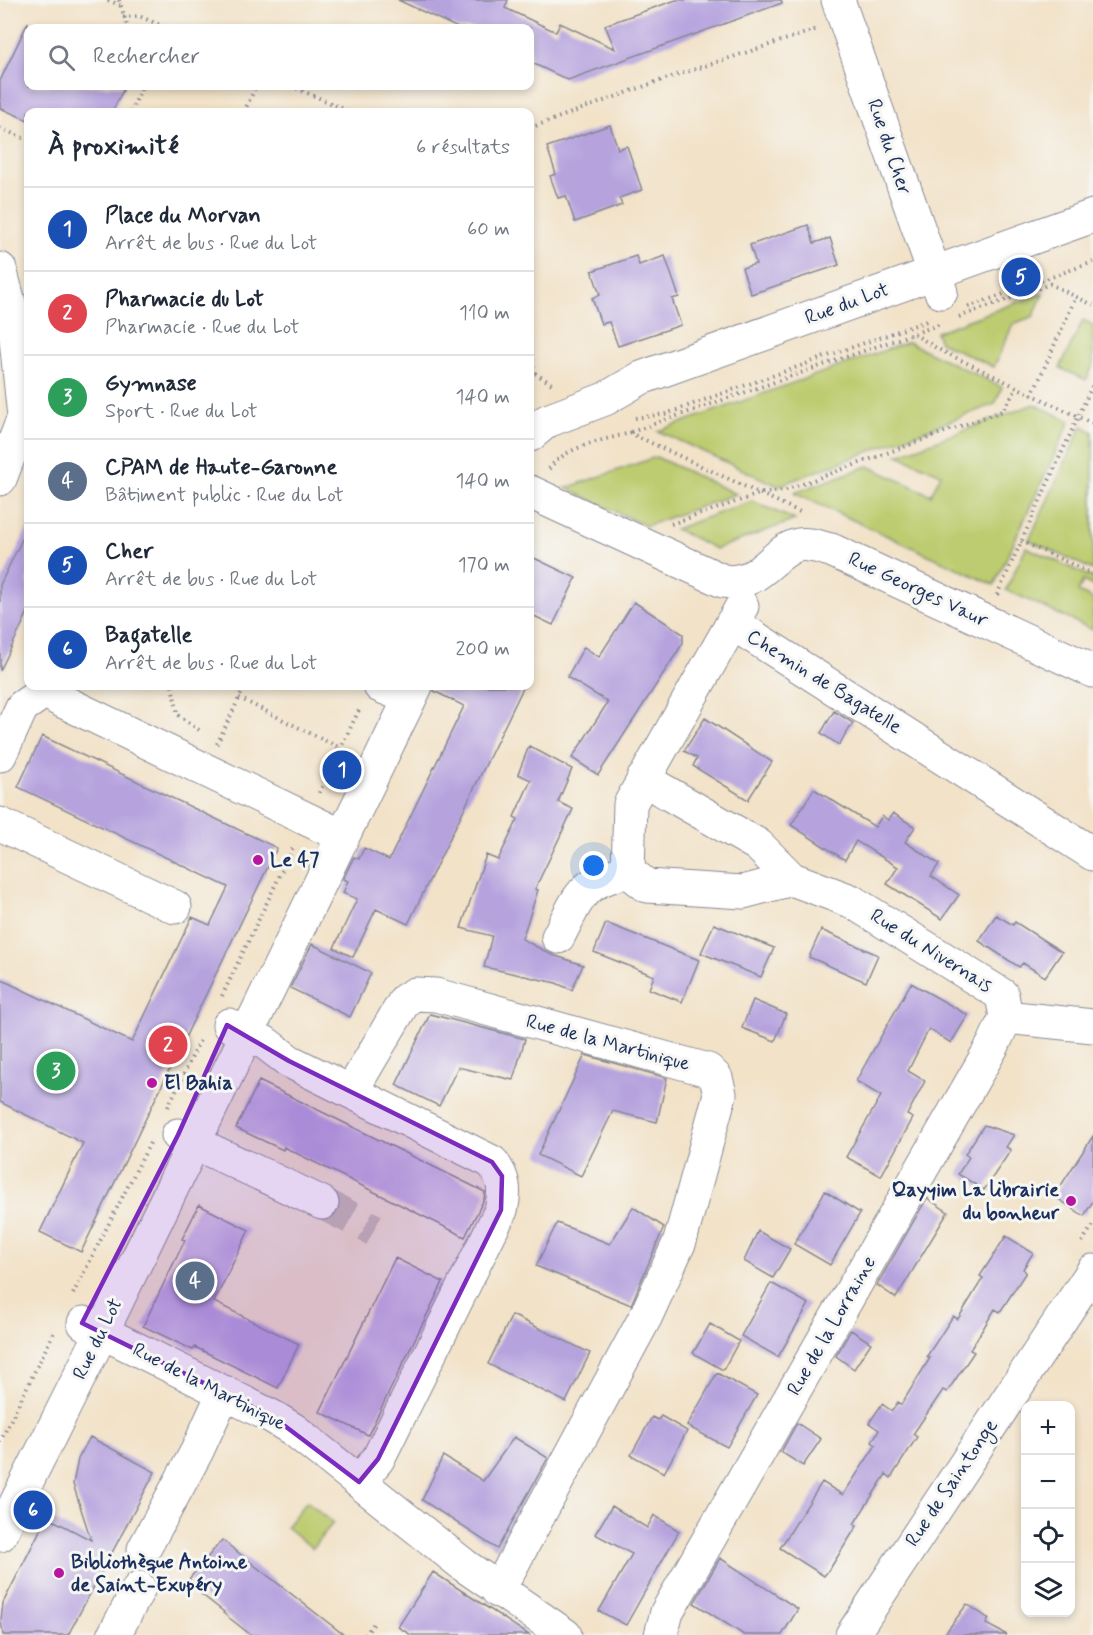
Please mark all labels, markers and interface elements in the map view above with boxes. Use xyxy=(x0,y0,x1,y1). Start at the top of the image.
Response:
search box xyxy=(24,24,534,90)
icon: search xyxy=(45,41,78,74)
text: Rechercher xyxy=(93,43,200,71)
street label: Rue du Cher xyxy=(860,96,918,198)
text: À proximité xyxy=(48,130,179,164)
text: 6 résultats xyxy=(416,134,510,161)
text: Place du Morvan xyxy=(105,202,261,230)
text: 1 xyxy=(63,216,72,243)
text: 60 m xyxy=(467,216,510,243)
text: Arrêt de bus · Rue du Lot xyxy=(105,230,317,257)
pin: 5 xyxy=(1002,254,1040,300)
street label: Rue du Lot xyxy=(801,276,893,332)
text: Pharmacie du Lot xyxy=(105,286,264,314)
text: 2 xyxy=(63,300,72,327)
text: 110 m xyxy=(459,300,510,327)
text: Pharmacie · Rue du Lot xyxy=(105,314,299,341)
text: Gymnase xyxy=(105,370,197,398)
text: 3 xyxy=(63,384,72,411)
text: 140 m xyxy=(456,384,510,411)
text: Sport · Rue du Lot xyxy=(105,398,258,425)
text: CPAM de Haute-Garonne xyxy=(105,454,337,482)
text: 4 xyxy=(62,468,73,495)
text: 140 m xyxy=(456,468,510,495)
text: Bâtiment public · Rue du Lot xyxy=(105,482,344,509)
text: Cher xyxy=(105,538,153,566)
street label: Rue Georges Vaur xyxy=(843,546,993,635)
text: 5 xyxy=(62,552,74,579)
text: 170 m xyxy=(458,552,510,579)
text: Arrêt de bus · Rue du Lot xyxy=(105,566,317,593)
text: Bagatelle xyxy=(105,622,192,650)
street label: Chemin de Bagatelle xyxy=(741,623,907,741)
text: 6 xyxy=(62,636,73,663)
text: 200 m xyxy=(455,636,510,663)
text: Arrêt de bus · Rue du Lot xyxy=(105,650,317,677)
pin: 1 xyxy=(322,748,362,792)
place label: Le 47 xyxy=(270,847,319,874)
your location xyxy=(579,851,608,880)
marker: Le 47 xyxy=(251,853,265,867)
street label: Rue du Nivernais xyxy=(865,903,997,999)
street label: Rue de la Martinique xyxy=(523,1008,693,1078)
pin: 2 xyxy=(148,1022,188,1068)
pin: 3 xyxy=(36,1048,76,1094)
place label: El Bahia xyxy=(164,1070,233,1097)
marker: El Bahia xyxy=(145,1076,159,1090)
place label: Qayyim La librairie du bonheur xyxy=(892,1177,1060,1227)
marker: Qayyim La librairie du bonheur xyxy=(1064,1194,1078,1208)
street label: Rue de la Lorraine xyxy=(781,1251,883,1401)
pin: 4 xyxy=(176,1258,214,1304)
street label: Rue du Lot xyxy=(67,1294,129,1384)
street label: Rue de la Martinique xyxy=(128,1337,290,1437)
map controls xyxy=(1021,1401,1075,1617)
button: + xyxy=(1021,1401,1075,1455)
street label: Rue de Saintonge xyxy=(899,1414,1006,1553)
button: − xyxy=(1021,1455,1075,1509)
pin: 6 xyxy=(14,1488,52,1532)
button: locate xyxy=(1021,1509,1075,1563)
place label: Bibliothèque Antoine de Saint-Exupéry xyxy=(71,1549,248,1599)
button: layers xyxy=(1021,1563,1075,1617)
marker: Bibliothèque Antoine de Saint-Exupéry xyxy=(52,1566,66,1580)

